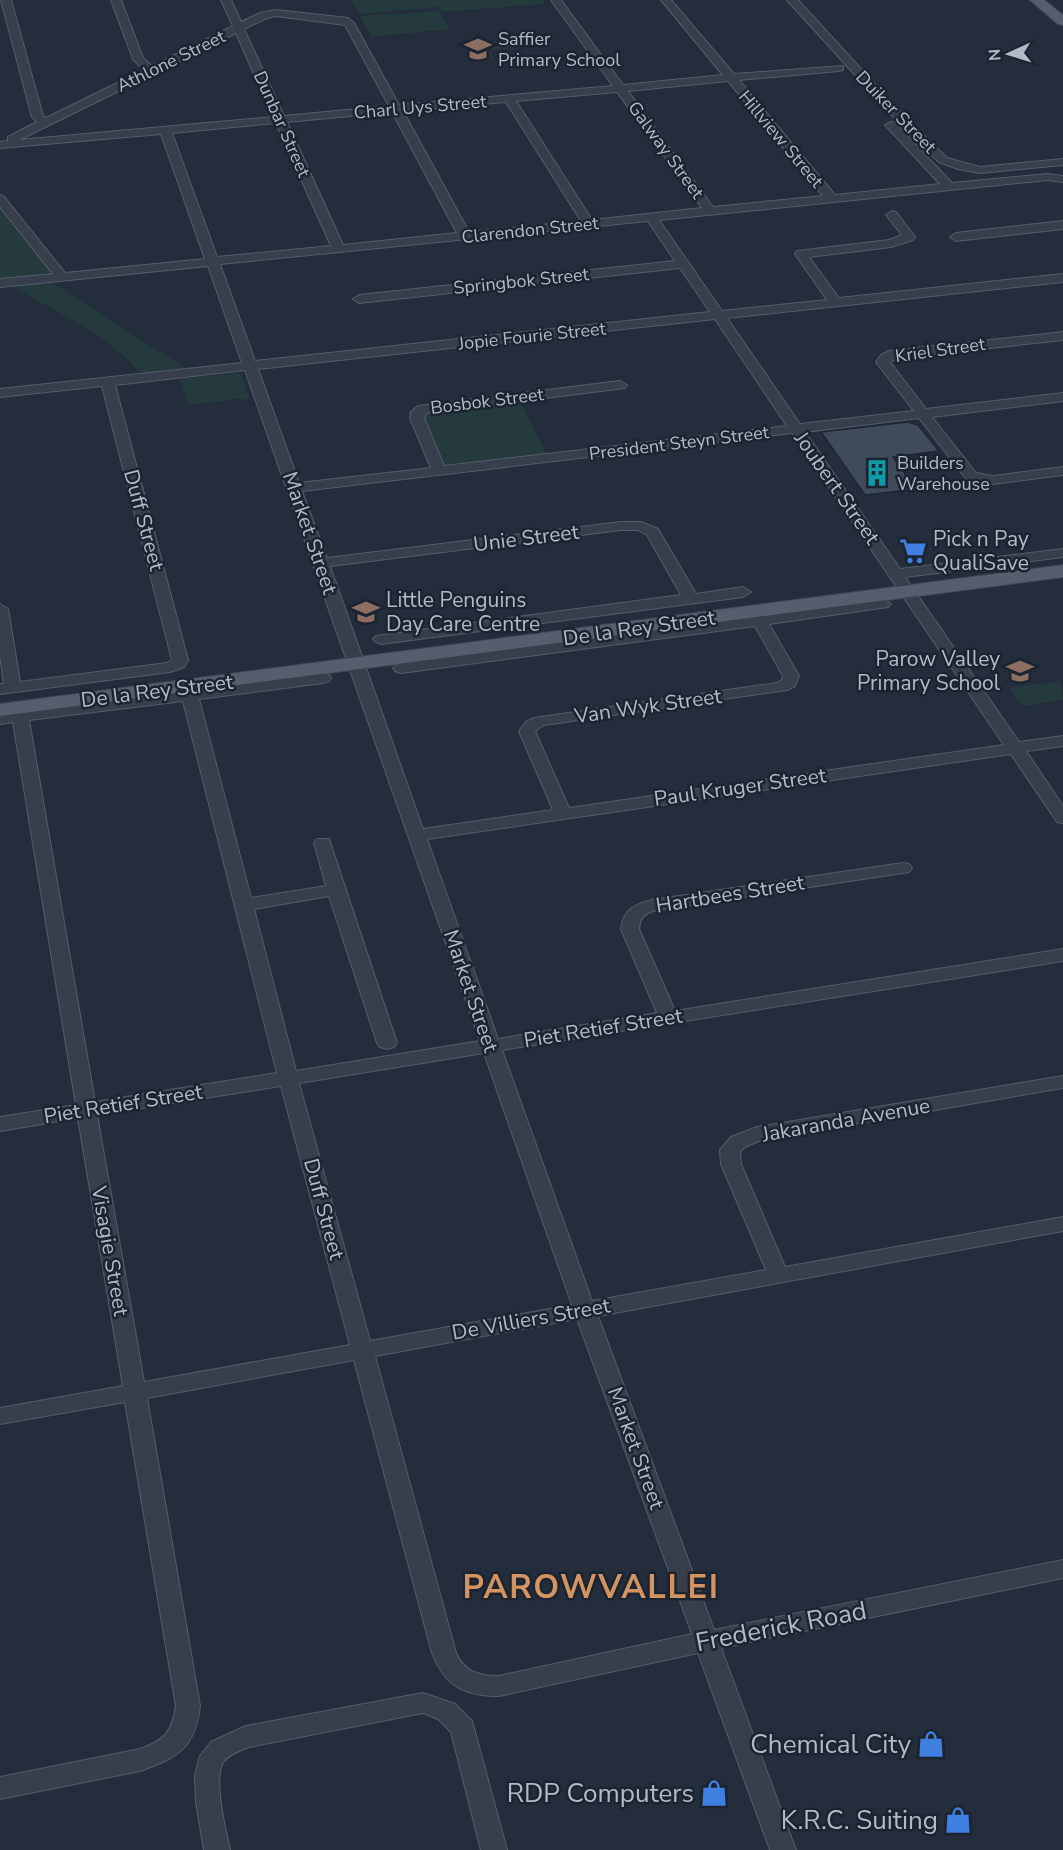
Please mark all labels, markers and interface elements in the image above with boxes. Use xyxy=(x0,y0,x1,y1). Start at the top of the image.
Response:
street label: Athlone Street xyxy=(113,24,230,98)
north arrow xyxy=(979,24,1039,84)
place label: Saffier Primary School xyxy=(498,27,621,72)
school or university icon: Saffier Primary School xyxy=(463,34,493,64)
text: N xyxy=(984,48,1006,62)
street label: Duiker Street xyxy=(850,65,942,159)
street label: Dunbar Street xyxy=(248,67,316,182)
street label: Hillview Street xyxy=(733,85,829,193)
street label: Charl Uys Street xyxy=(353,89,488,125)
street label: Galway Street xyxy=(622,96,710,204)
street label: Clarendon Street xyxy=(460,211,600,249)
street label: Springbok Street xyxy=(452,262,591,300)
street label: Jopie Fourie Street xyxy=(456,316,608,356)
street label: Kriel Street xyxy=(894,332,987,368)
street label: Bosbok Street xyxy=(429,382,546,420)
street label: President Steyn Street xyxy=(588,420,771,466)
street label: Joubert Street xyxy=(787,425,887,551)
place label: Builders Warehouse xyxy=(897,451,990,496)
building icon: Builders Warehouse xyxy=(862,458,892,488)
street label: Duff Street xyxy=(117,466,171,574)
street label: Market Street xyxy=(276,468,344,599)
street label: Unie Street xyxy=(472,518,581,558)
place label: Pick n Pay QualiSave xyxy=(933,525,1029,577)
supermarket icon: Pick n Pay QualiSave xyxy=(898,536,928,566)
place label: Little Penguins Day Care Centre xyxy=(386,586,540,638)
school or university icon: Little Penguins Day Care Centre xyxy=(351,597,381,627)
street label: De la Rey Street xyxy=(561,603,717,653)
place label: Parow Valley Primary School xyxy=(857,645,1001,697)
school or university icon: Parow Valley Primary School xyxy=(1005,656,1035,686)
street label: De la Rey Street xyxy=(79,668,235,714)
street label: Van Wyk Street xyxy=(572,682,724,730)
street label: Paul Kruger Street xyxy=(652,761,828,813)
street label: Hartbees Street xyxy=(654,868,807,920)
street label: Market Street xyxy=(437,926,505,1057)
street label: Piet Retief Street xyxy=(522,1002,685,1054)
street label: Piet Retief Street xyxy=(42,1078,205,1130)
street label: Jakaranda Avenue xyxy=(759,1091,932,1149)
street label: Duff Street xyxy=(297,1155,351,1263)
street label: Visagie Street xyxy=(85,1183,135,1319)
street label: De Villiers Street xyxy=(450,1291,613,1347)
street label: Market Street xyxy=(601,1383,671,1514)
district label: PAROWVALLEI xyxy=(463,1565,719,1610)
street label: Frederick Road xyxy=(693,1593,870,1660)
place label: Chemical City xyxy=(750,1727,912,1762)
shop icon: Chemical City xyxy=(916,1729,946,1759)
place label: RDP Computers xyxy=(507,1776,694,1811)
shop icon: RDP Computers xyxy=(699,1778,729,1808)
place label: K.R.C. Suiting xyxy=(781,1803,938,1838)
shop icon: K.R.C. Suiting xyxy=(943,1805,973,1835)

